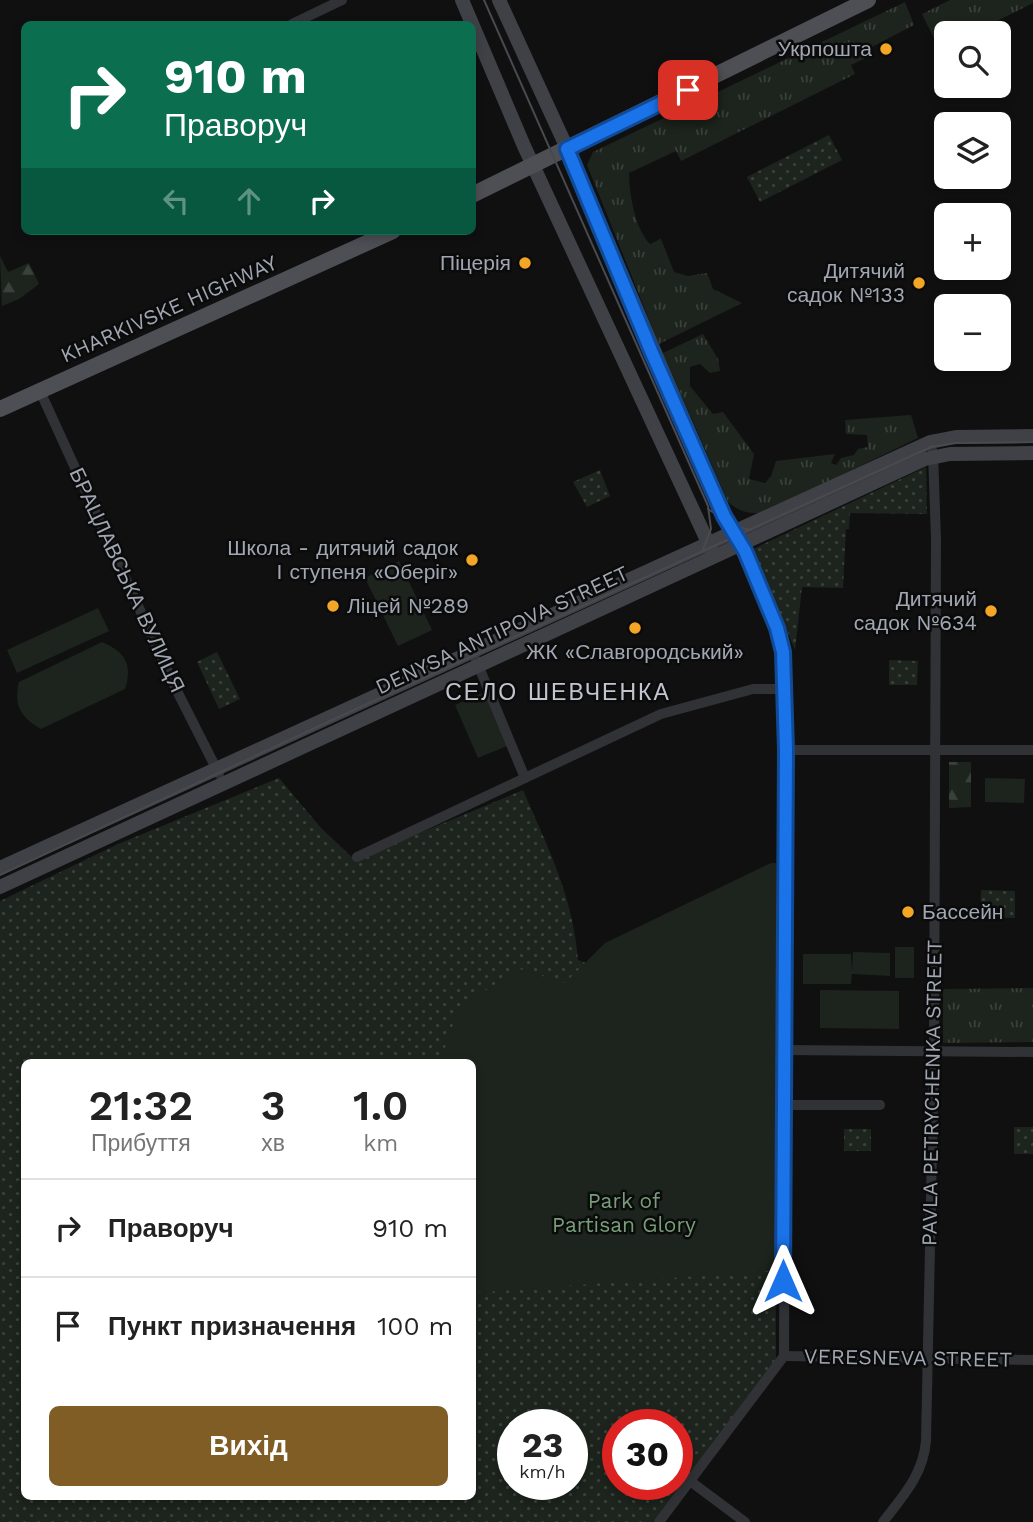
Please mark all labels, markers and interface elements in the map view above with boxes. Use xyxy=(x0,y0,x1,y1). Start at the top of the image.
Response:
map controls xyxy=(934,21,1011,371)
button: search xyxy=(934,21,1011,98)
place label: Укрпошта xyxy=(778,36,872,61)
marker: Укрпошта xyxy=(878,41,894,57)
text: 910 m xyxy=(164,47,307,105)
icon: right xyxy=(49,49,140,140)
pin xyxy=(658,60,718,120)
icon: arrive xyxy=(669,71,707,109)
text: Праворуч xyxy=(164,106,307,144)
button: layers xyxy=(934,112,1011,189)
icon: left xyxy=(157,182,195,220)
icon: ahead xyxy=(230,182,268,220)
icon: right xyxy=(303,182,341,220)
button: + xyxy=(934,203,1011,280)
street label: KHARKIVSKE HIGHWAY xyxy=(57,249,281,368)
place label: Піцерія xyxy=(440,250,511,275)
marker: Піцерія xyxy=(517,255,533,271)
place label: Дитячий садок №133 xyxy=(787,258,905,307)
marker: Дитячий садок №133 xyxy=(911,275,927,291)
button: − xyxy=(934,294,1011,371)
street label: БРАЦЛАВСЬКА ВУЛИЦЯ xyxy=(64,464,191,696)
place label: Школа - дитячий садок І ступеня «Оберіг» xyxy=(227,535,459,584)
marker: Школа - дитячий садок І ступеня «Оберіг» xyxy=(464,552,480,568)
street label: DENYSA ANTIPOVA STREET xyxy=(371,560,632,699)
place label: Дитячий садок №634 xyxy=(854,586,977,635)
place label: Ліцей №289 xyxy=(347,593,469,618)
marker: Ліцей №289 xyxy=(325,598,341,614)
marker: Дитячий садок №634 xyxy=(983,603,999,619)
marker: ЖК «Славгородський» xyxy=(627,620,643,636)
place label: ЖК «Славгородський» xyxy=(526,639,744,664)
district label: СЕЛО ШЕВЧЕНКА xyxy=(445,679,671,706)
place label: Бассейн xyxy=(922,899,1003,924)
marker: Бассейн xyxy=(900,904,916,920)
street label: PAVLA PETRYCHENKA STREET xyxy=(916,939,947,1246)
text: 21:32 xyxy=(89,1081,193,1130)
text: 3 xyxy=(261,1081,285,1130)
text: 1.0 xyxy=(353,1081,408,1130)
text: Прибуття xyxy=(91,1130,191,1157)
text: хв xyxy=(261,1130,285,1157)
text: km xyxy=(363,1130,398,1157)
park label: Park of Partisan Glory xyxy=(552,1188,696,1237)
icon: right xyxy=(49,1209,87,1247)
text: Праворуч xyxy=(108,1213,234,1243)
text: 910 m xyxy=(372,1213,448,1243)
position arrow xyxy=(746,1244,820,1318)
icon: arrive xyxy=(49,1307,87,1345)
text: Пункт призначення xyxy=(108,1311,356,1341)
text: 100 m xyxy=(377,1311,453,1341)
street label: VERESNEVA STREET xyxy=(804,1343,1013,1372)
button: Вихід xyxy=(49,1406,448,1486)
speed limit sign: 30 xyxy=(602,1409,693,1500)
text: 23 xyxy=(522,1424,563,1466)
text: km/h xyxy=(519,1461,566,1482)

